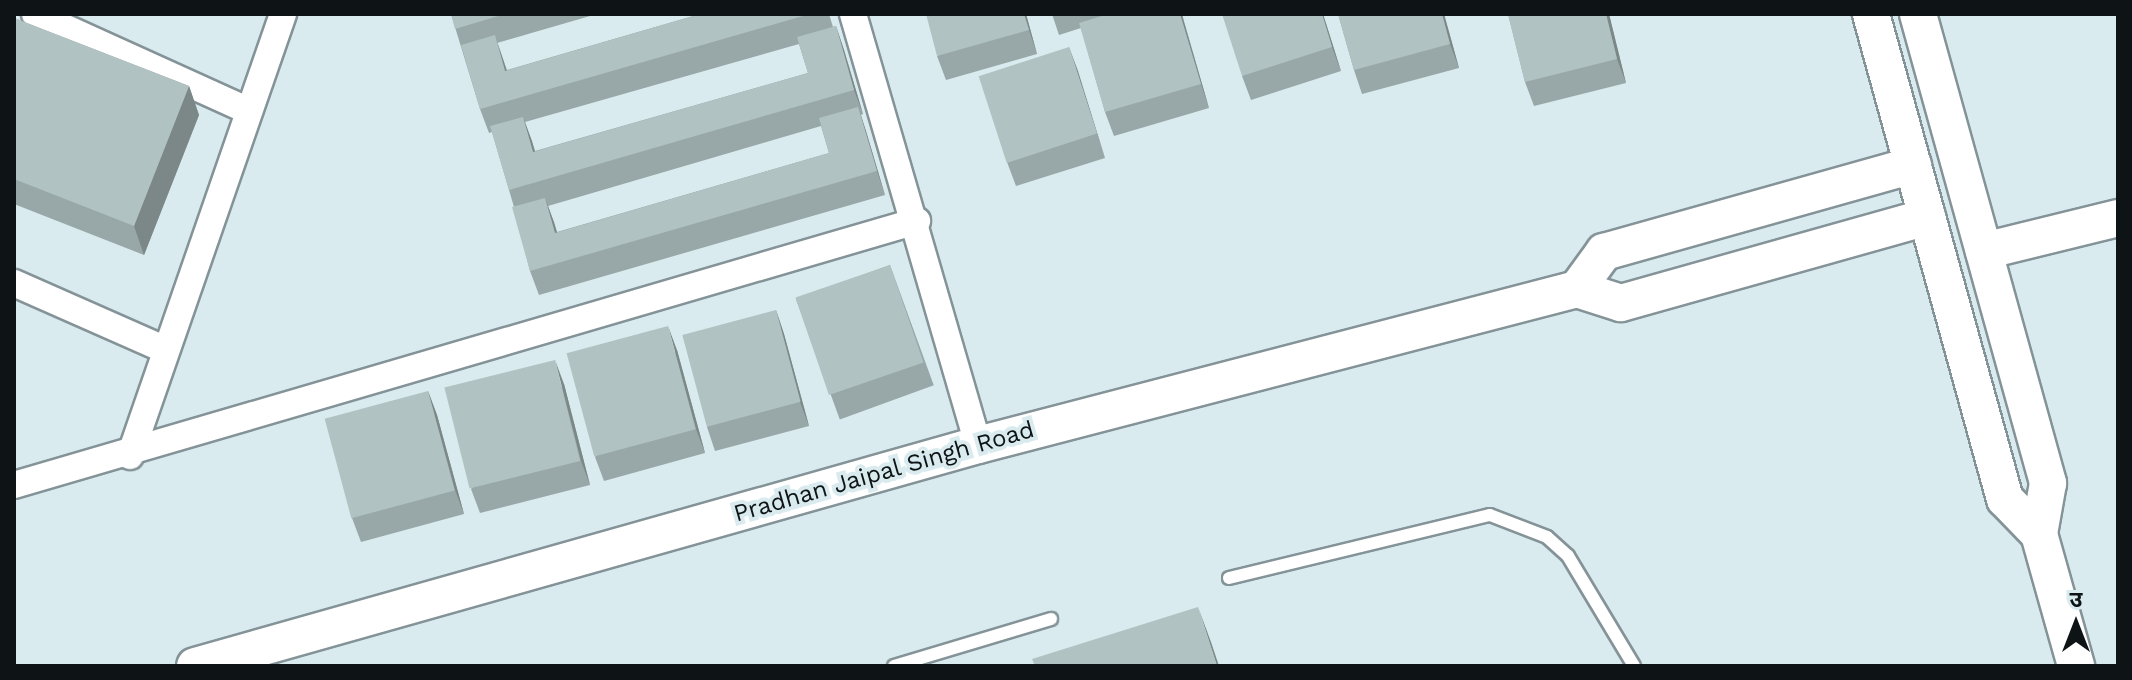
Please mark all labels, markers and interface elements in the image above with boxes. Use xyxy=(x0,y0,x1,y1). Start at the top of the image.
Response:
street label: Pradhan Jaipal Singh Road xyxy=(730,415,1038,529)
north arrow xyxy=(2036,584,2116,664)
text: उ xyxy=(2070,587,2082,612)

